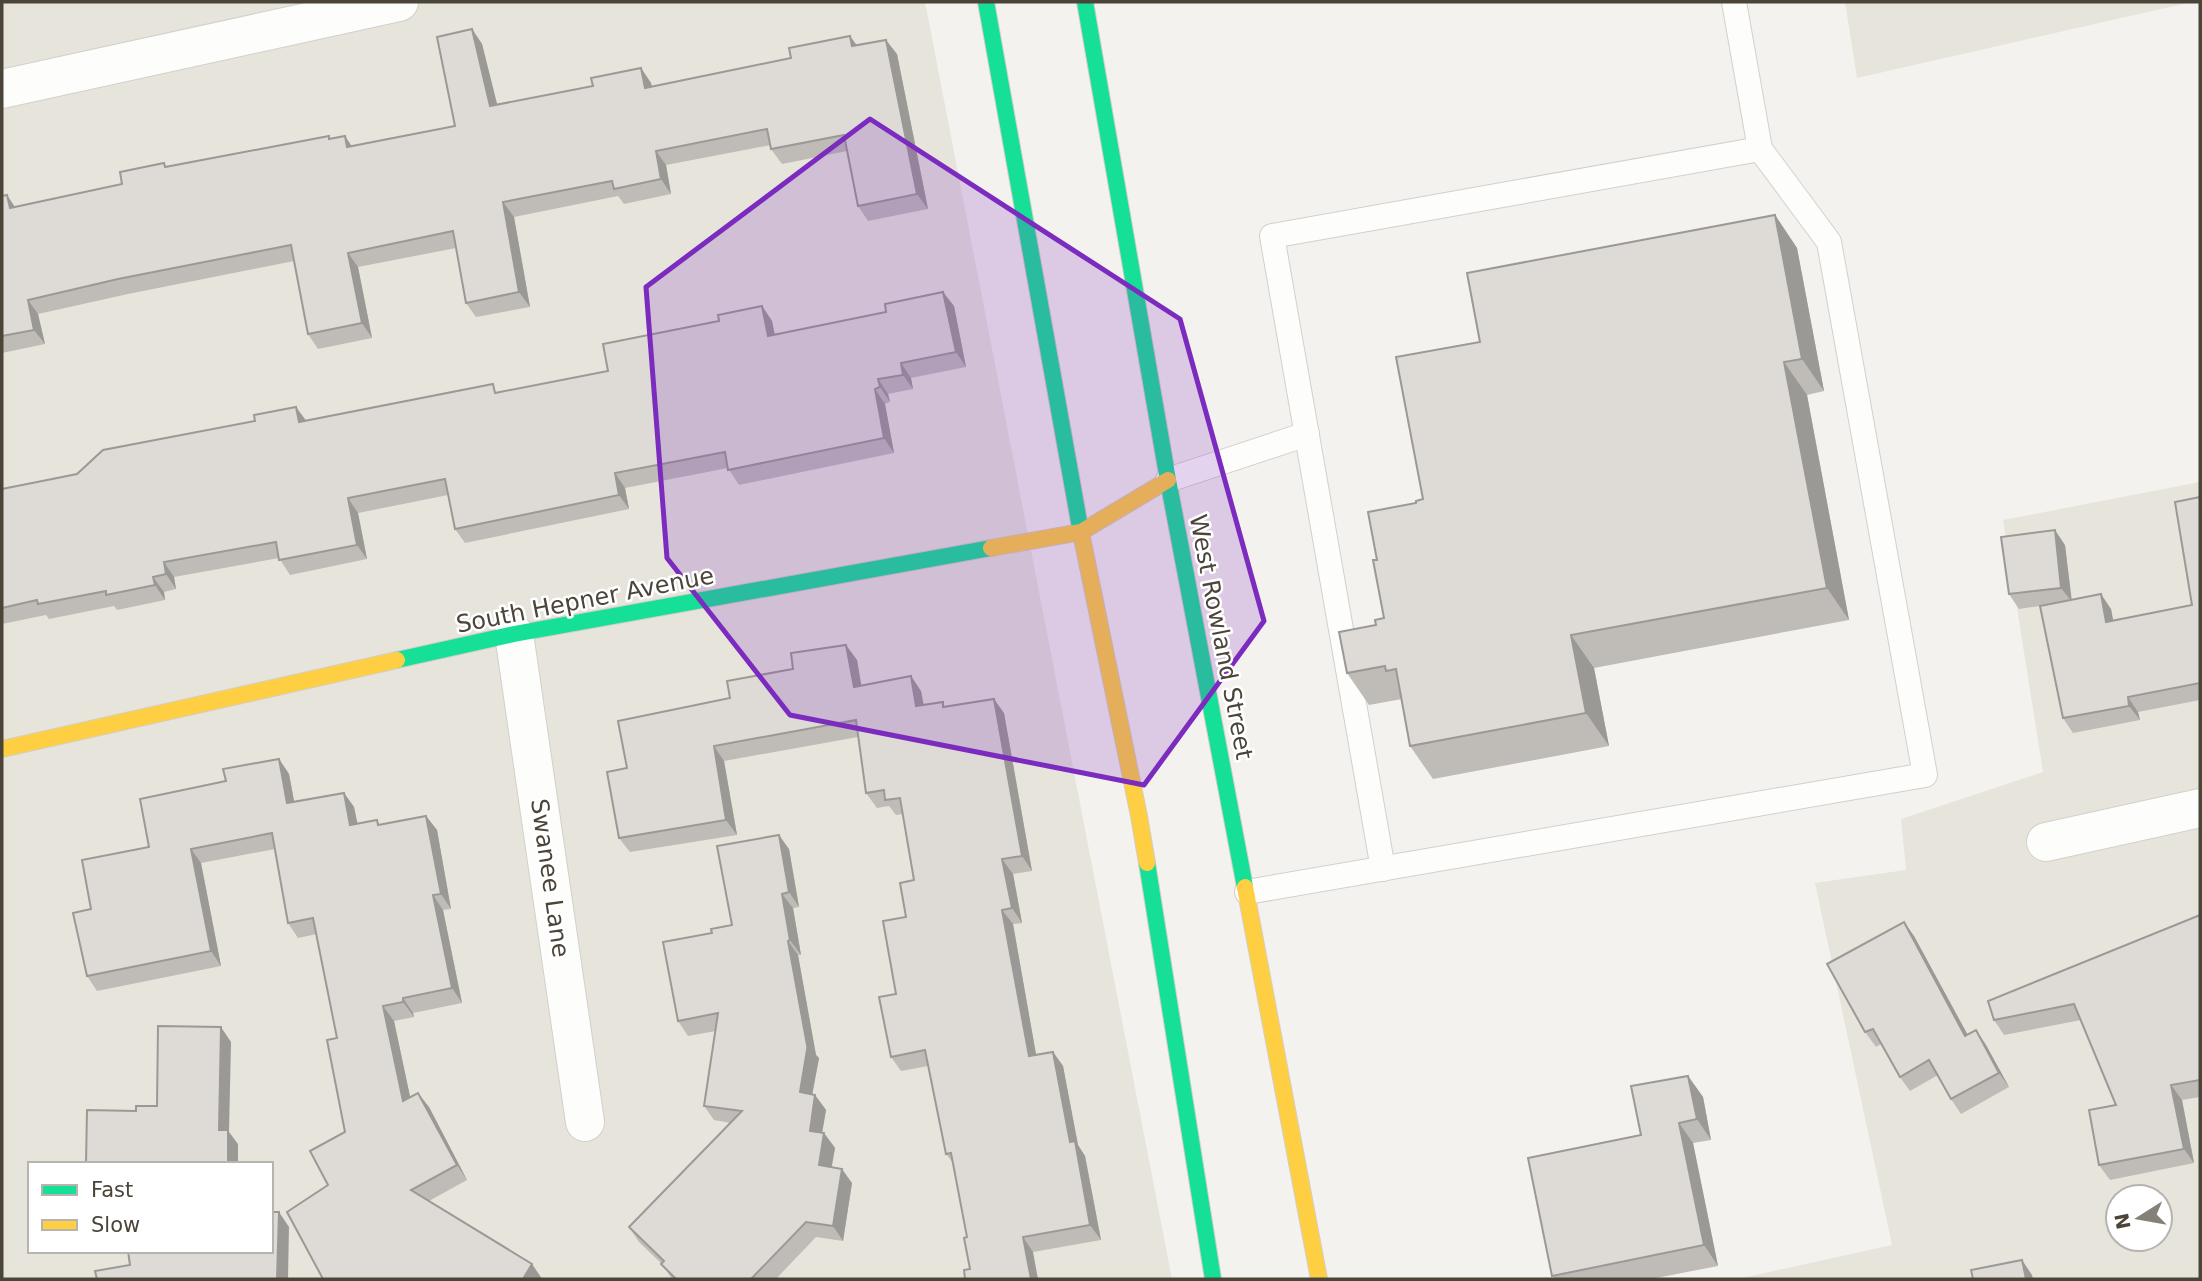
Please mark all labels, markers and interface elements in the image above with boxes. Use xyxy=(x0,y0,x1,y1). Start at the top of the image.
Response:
street label: West Rowland Street xyxy=(1184,512,1258,762)
street label: South Hepner Avenue xyxy=(454,561,716,639)
street label: Swanee Lane xyxy=(525,797,575,959)
legend xyxy=(28,1162,273,1253)
text: Fast xyxy=(91,1178,133,1202)
north arrow xyxy=(2104,1183,2174,1253)
text: N xyxy=(2110,1211,2135,1231)
text: Slow xyxy=(91,1213,140,1237)

